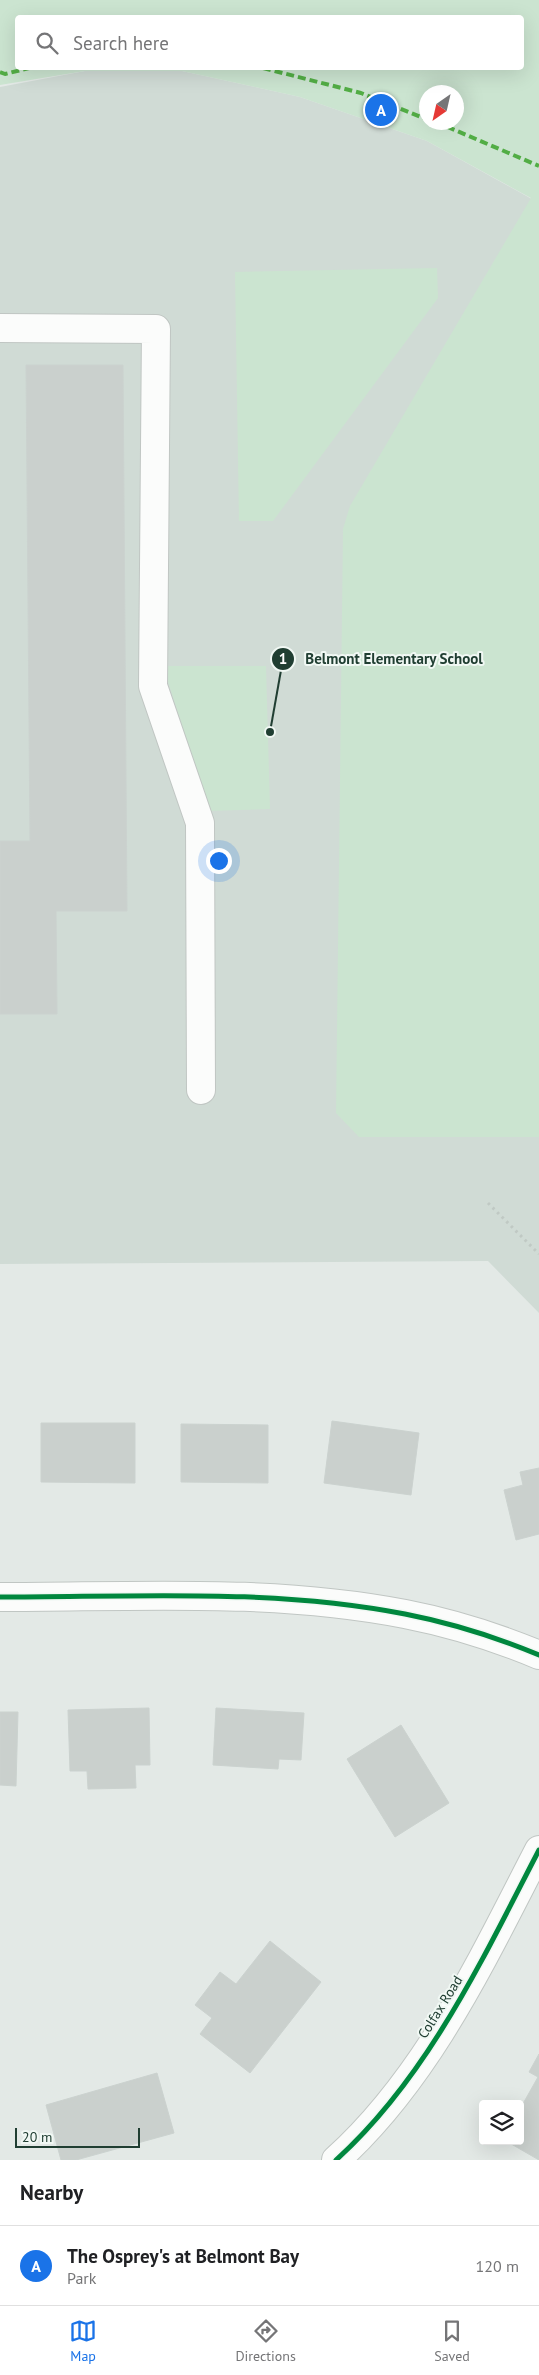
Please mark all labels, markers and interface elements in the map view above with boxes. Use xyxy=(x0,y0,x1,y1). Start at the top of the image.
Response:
search box xyxy=(15,15,524,70)
icon: search xyxy=(33,29,61,57)
text: Search here xyxy=(73,31,169,55)
north arrow xyxy=(419,85,464,130)
pin: A xyxy=(365,91,397,129)
callout: Belmont Elementary School xyxy=(270,644,493,674)
text: 1 xyxy=(279,649,287,668)
text: Belmont Elementary School xyxy=(305,649,483,668)
your location xyxy=(206,848,232,874)
street label: Colfax Road xyxy=(414,1972,466,2042)
map controls xyxy=(479,2100,524,2145)
button: layers xyxy=(479,2100,524,2145)
scale bar xyxy=(15,2125,140,2148)
text: 20 m xyxy=(22,2128,52,2146)
text: Nearby xyxy=(20,2179,83,2206)
text: The Osprey's at Belmont Bay xyxy=(67,2244,299,2268)
text: A xyxy=(31,2256,41,2276)
text: 120 m xyxy=(476,2256,519,2276)
text: Park xyxy=(67,2268,96,2288)
tab: Map xyxy=(69,2317,97,2365)
tab: Directions xyxy=(235,2317,296,2365)
tab: Saved xyxy=(434,2317,470,2365)

